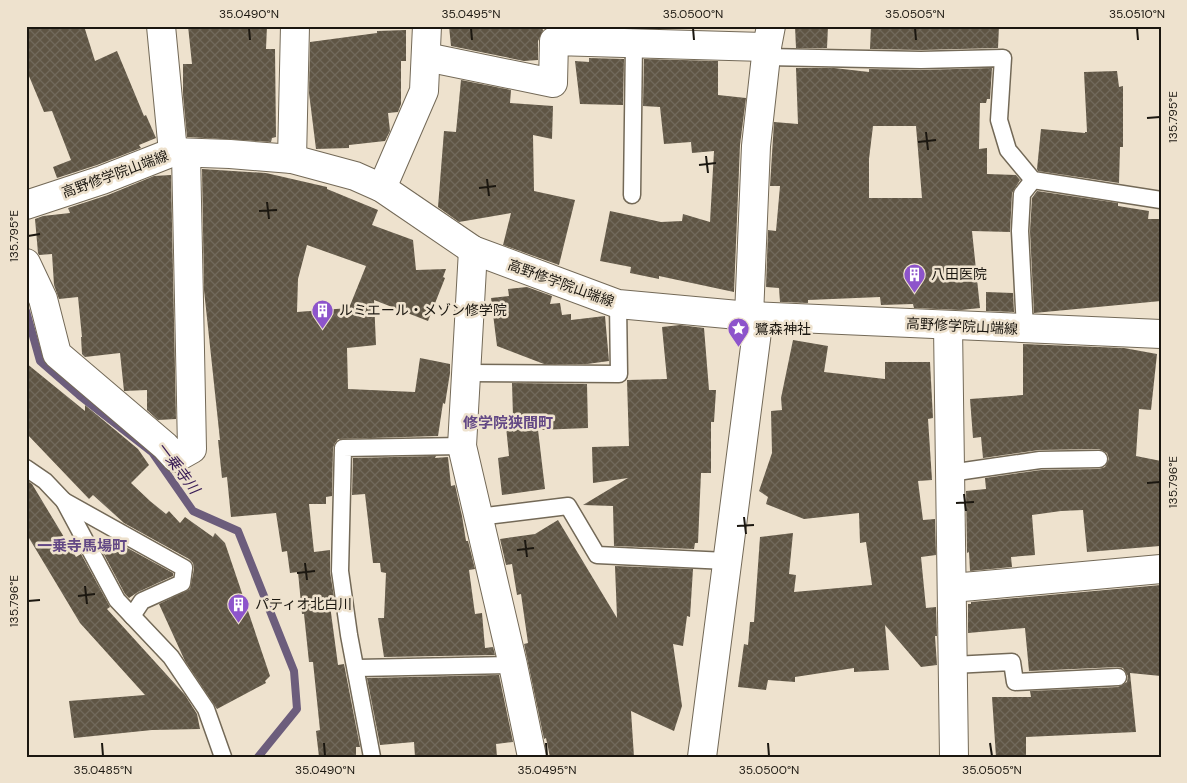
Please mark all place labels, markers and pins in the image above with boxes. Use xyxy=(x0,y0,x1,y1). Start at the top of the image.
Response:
building icon: 八田医院 xyxy=(903,262,927,293)
place label: 八田医院 xyxy=(931,265,987,283)
building icon: ルミエール・メゾン修学院 xyxy=(311,298,335,329)
place label: ルミエール・メゾン修学院 xyxy=(339,301,507,319)
place icon: 鷺森神社 xyxy=(727,317,751,348)
place label: 鷺森神社 xyxy=(755,320,811,338)
building icon: パティオ北白川 xyxy=(227,592,251,623)
place label: パティオ北白川 xyxy=(255,595,352,613)

